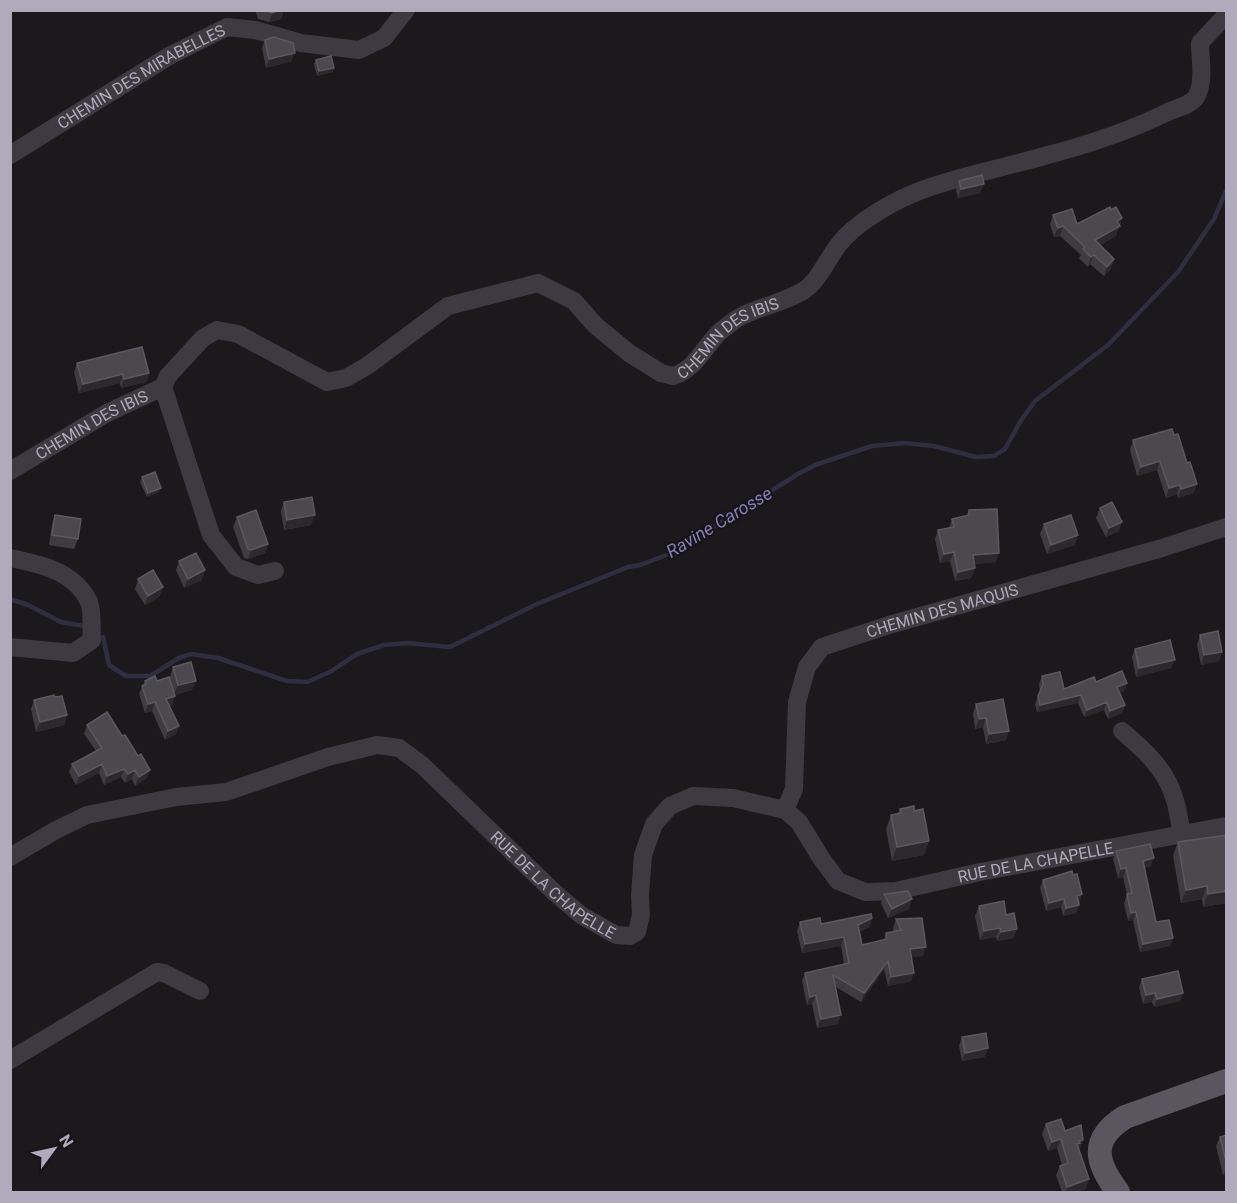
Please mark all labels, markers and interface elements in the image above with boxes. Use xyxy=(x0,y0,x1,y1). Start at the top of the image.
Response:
street label: CHEMIN DES MIRABELLES xyxy=(54,20,228,133)
street label: CHEMIN DES IBIS xyxy=(673,293,781,383)
street label: CHEMIN DES IBIS xyxy=(32,386,151,463)
water label: Ravine Carosse xyxy=(662,482,776,562)
street label: CHEMIN DES MAQUIS xyxy=(864,580,1020,641)
street label: RUE DE LA CHAPELLE xyxy=(487,827,619,942)
street label: RUE DE LA CHAPELLE xyxy=(956,838,1115,886)
north arrow xyxy=(24,1119,84,1179)
text: N xyxy=(55,1131,77,1151)

